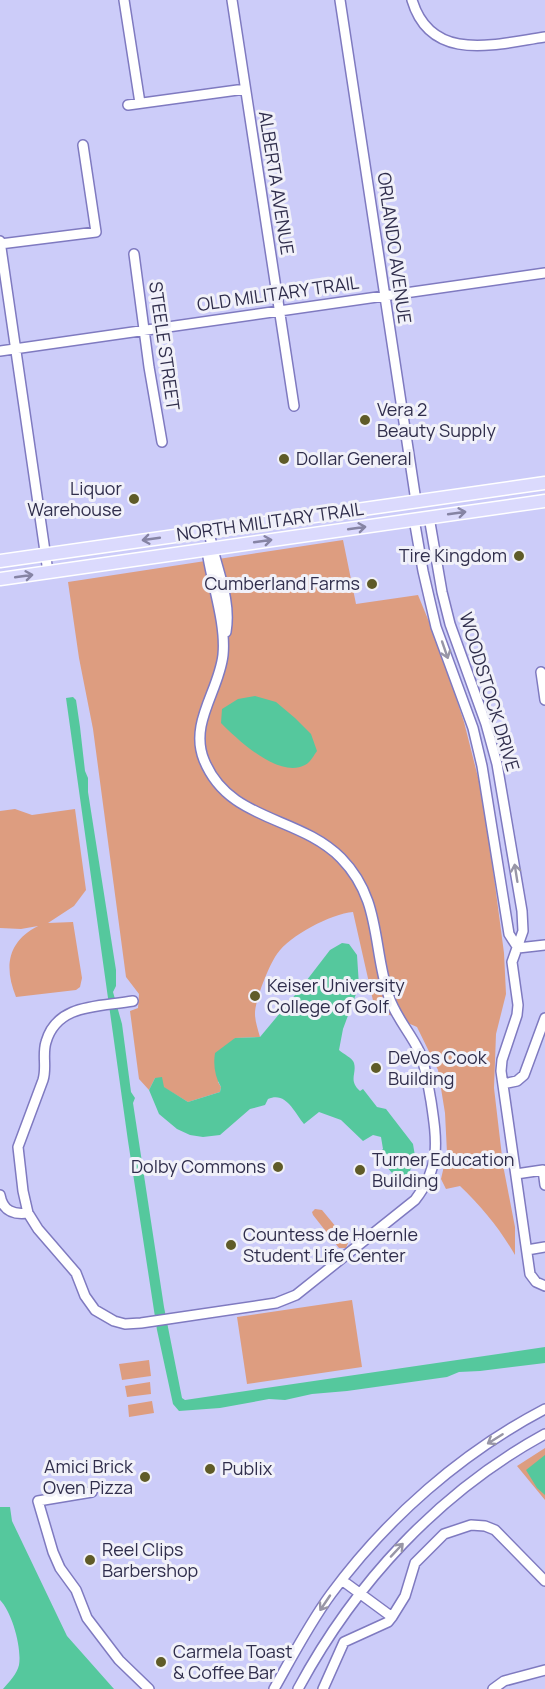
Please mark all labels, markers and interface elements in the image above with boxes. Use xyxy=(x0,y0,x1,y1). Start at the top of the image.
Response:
street label: ALBERTA AVENUE xyxy=(254,109,300,256)
street label: ORLANDO AVENUE xyxy=(372,171,417,325)
street label: OLD MILITARY TRAIL xyxy=(195,270,360,316)
street label: STEELE STREET xyxy=(144,280,186,412)
place label: Vera 2 Beauty Supply xyxy=(377,397,496,442)
marker: Vera 2 Beauty Supply xyxy=(358,413,372,427)
place label: Dollar General xyxy=(296,446,412,470)
marker: Dollar General xyxy=(277,452,291,466)
place label: Liquor Warehouse xyxy=(27,476,123,521)
marker: Liquor Warehouse xyxy=(127,492,141,506)
street label: NORTH MILITARY TRAIL xyxy=(175,496,365,546)
one-way arrow xyxy=(447,508,466,519)
one-way arrow xyxy=(346,522,366,533)
one-way arrow xyxy=(142,534,162,545)
one-way arrow xyxy=(252,536,272,547)
place label: Tire Kingdom xyxy=(399,543,507,567)
marker: Tire Kingdom xyxy=(512,549,526,563)
one-way arrow xyxy=(14,570,33,581)
place label: Cumberland Farms xyxy=(204,571,360,595)
marker: Cumberland Farms xyxy=(365,577,379,591)
street label: WOODSTOCK DRIVE xyxy=(454,609,526,774)
one-way arrow xyxy=(440,641,451,659)
one-way arrow xyxy=(510,864,521,884)
place label: Keiser University College of Golf xyxy=(267,973,405,1018)
marker: Keiser University College of Golf xyxy=(248,989,262,1003)
place label: DeVos Cook Building xyxy=(388,1045,488,1090)
marker: DeVos Cook Building xyxy=(369,1061,383,1075)
place label: Turner Education Building xyxy=(372,1147,515,1192)
place label: Dolby Commons xyxy=(131,1154,266,1178)
marker: Dolby Commons xyxy=(271,1160,285,1174)
marker: Turner Education Building xyxy=(353,1163,367,1177)
place label: Countess de Hoernle Student Life Center xyxy=(243,1222,418,1267)
marker: Countess de Hoernle Student Life Center xyxy=(224,1238,238,1252)
one-way arrow xyxy=(487,1433,503,1445)
place label: Amici Brick Oven Pizza xyxy=(43,1454,134,1499)
place label: Publix xyxy=(222,1456,273,1480)
marker: Publix xyxy=(203,1462,217,1476)
marker: Amici Brick Oven Pizza xyxy=(138,1470,152,1484)
place label: Reel Clips Barbershop xyxy=(102,1537,198,1582)
one-way arrow xyxy=(390,1543,404,1558)
marker: Reel Clips Barbershop xyxy=(83,1553,97,1567)
one-way arrow xyxy=(319,1594,331,1611)
place label: Carmela Toast & Coffee Bar xyxy=(173,1639,293,1684)
marker: Carmela Toast & Coffee Bar xyxy=(154,1655,168,1669)

